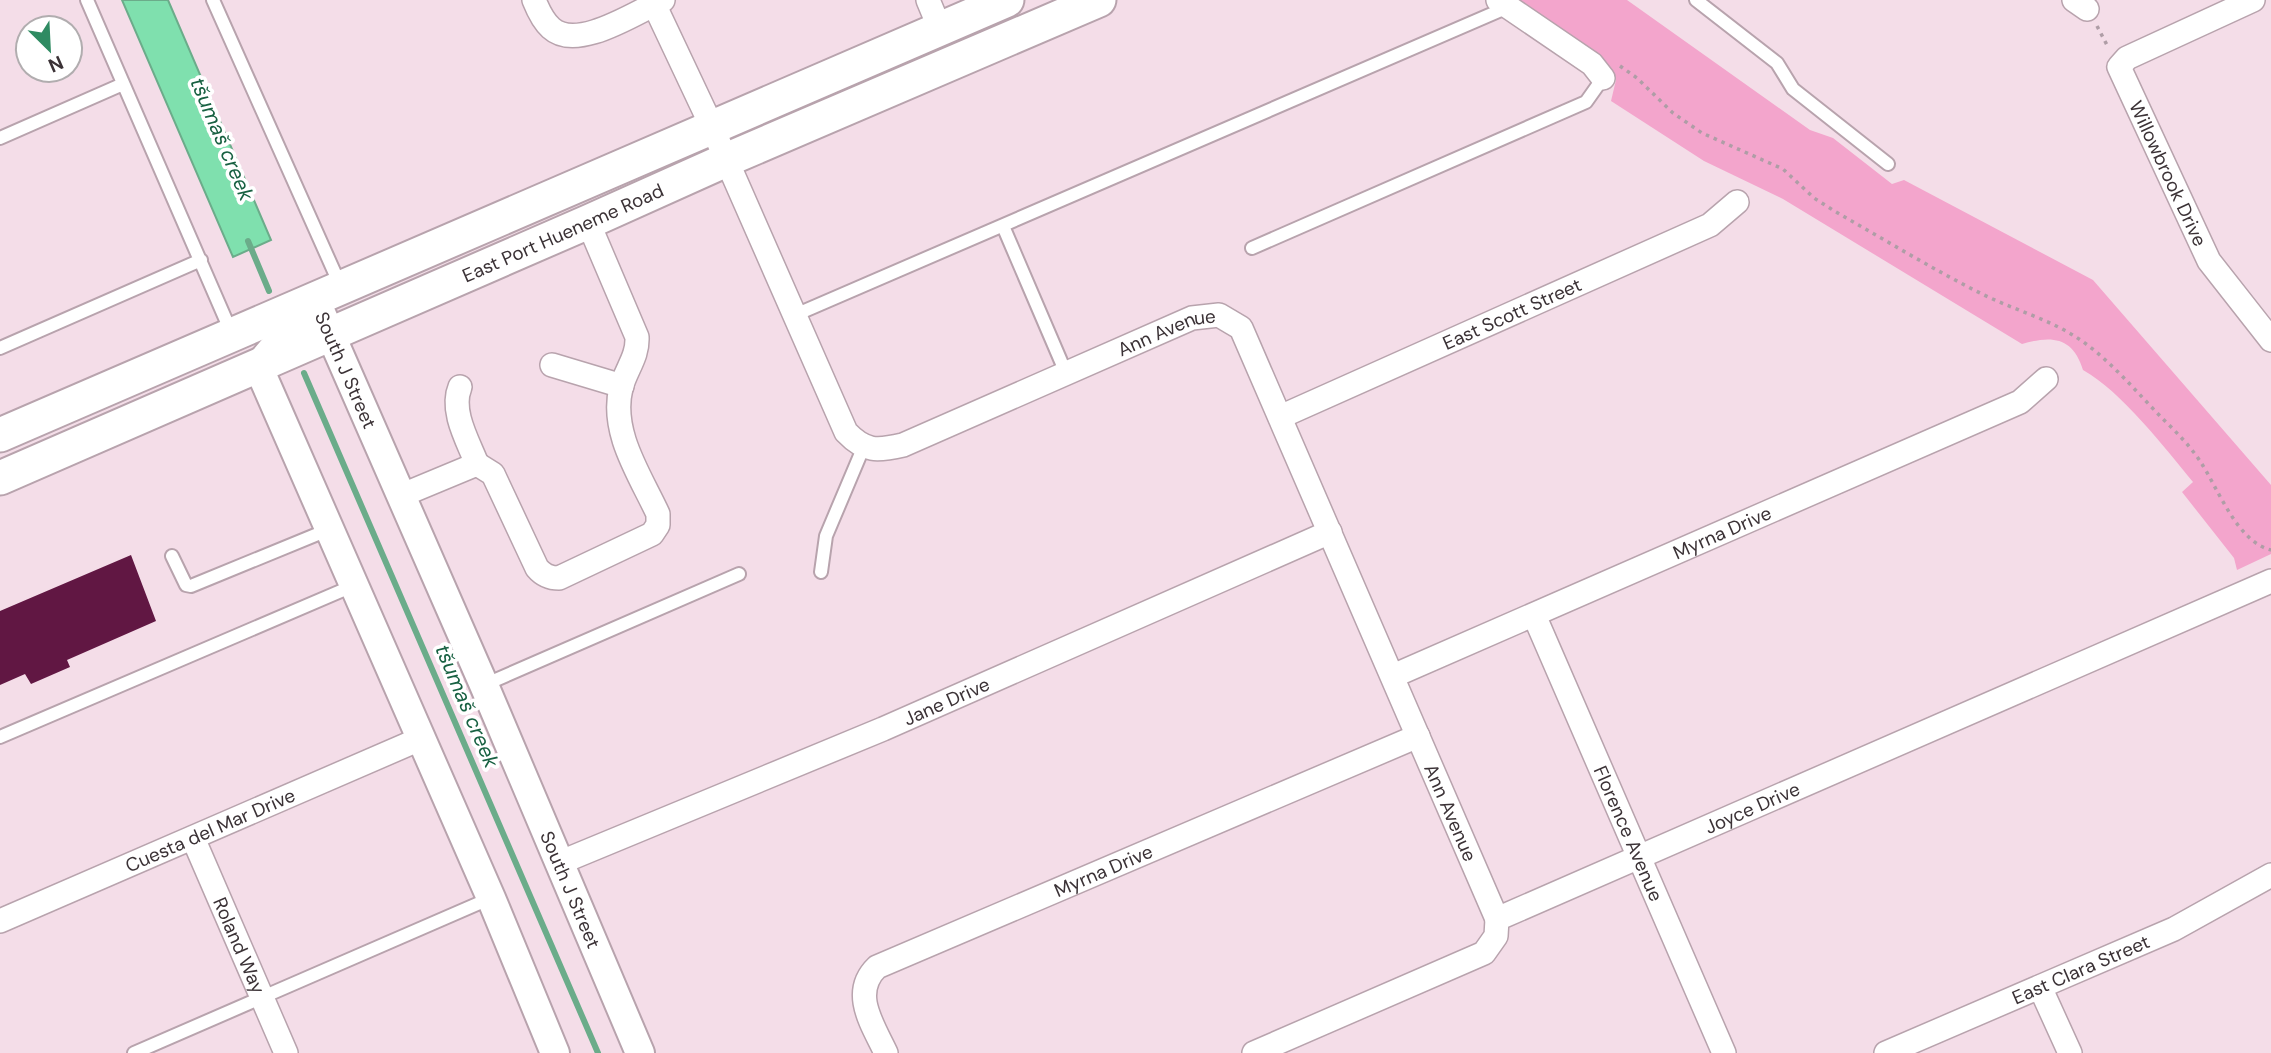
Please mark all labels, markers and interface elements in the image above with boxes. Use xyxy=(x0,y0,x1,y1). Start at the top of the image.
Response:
north arrow xyxy=(14,14,84,84)
text: N xyxy=(44,50,67,78)
water label: tšumaš creek xyxy=(183,73,261,205)
street label: Willowbrook Drive xyxy=(2124,97,2213,250)
street label: East Port Hueneme Road xyxy=(458,177,667,288)
street label: East Scott Street xyxy=(1439,272,1585,355)
street label: Ann Avenue xyxy=(1113,303,1217,362)
street label: South J Street xyxy=(310,308,383,432)
street label: Myrna Drive xyxy=(1669,500,1775,565)
water label: tšumaš creek xyxy=(428,640,506,772)
street label: Jane Drive xyxy=(900,671,993,731)
street label: Ann Avenue xyxy=(1419,760,1483,865)
street label: Florence Avenue xyxy=(1588,762,1669,905)
street label: Joyce Drive xyxy=(1701,776,1804,839)
street label: Cuesta del Mar Drive xyxy=(121,782,299,878)
street label: South J Street xyxy=(535,827,607,952)
street label: Myrna Drive xyxy=(1050,838,1156,902)
street label: Roland Way xyxy=(208,893,271,998)
street label: East Clara Street xyxy=(2008,929,2153,1010)

